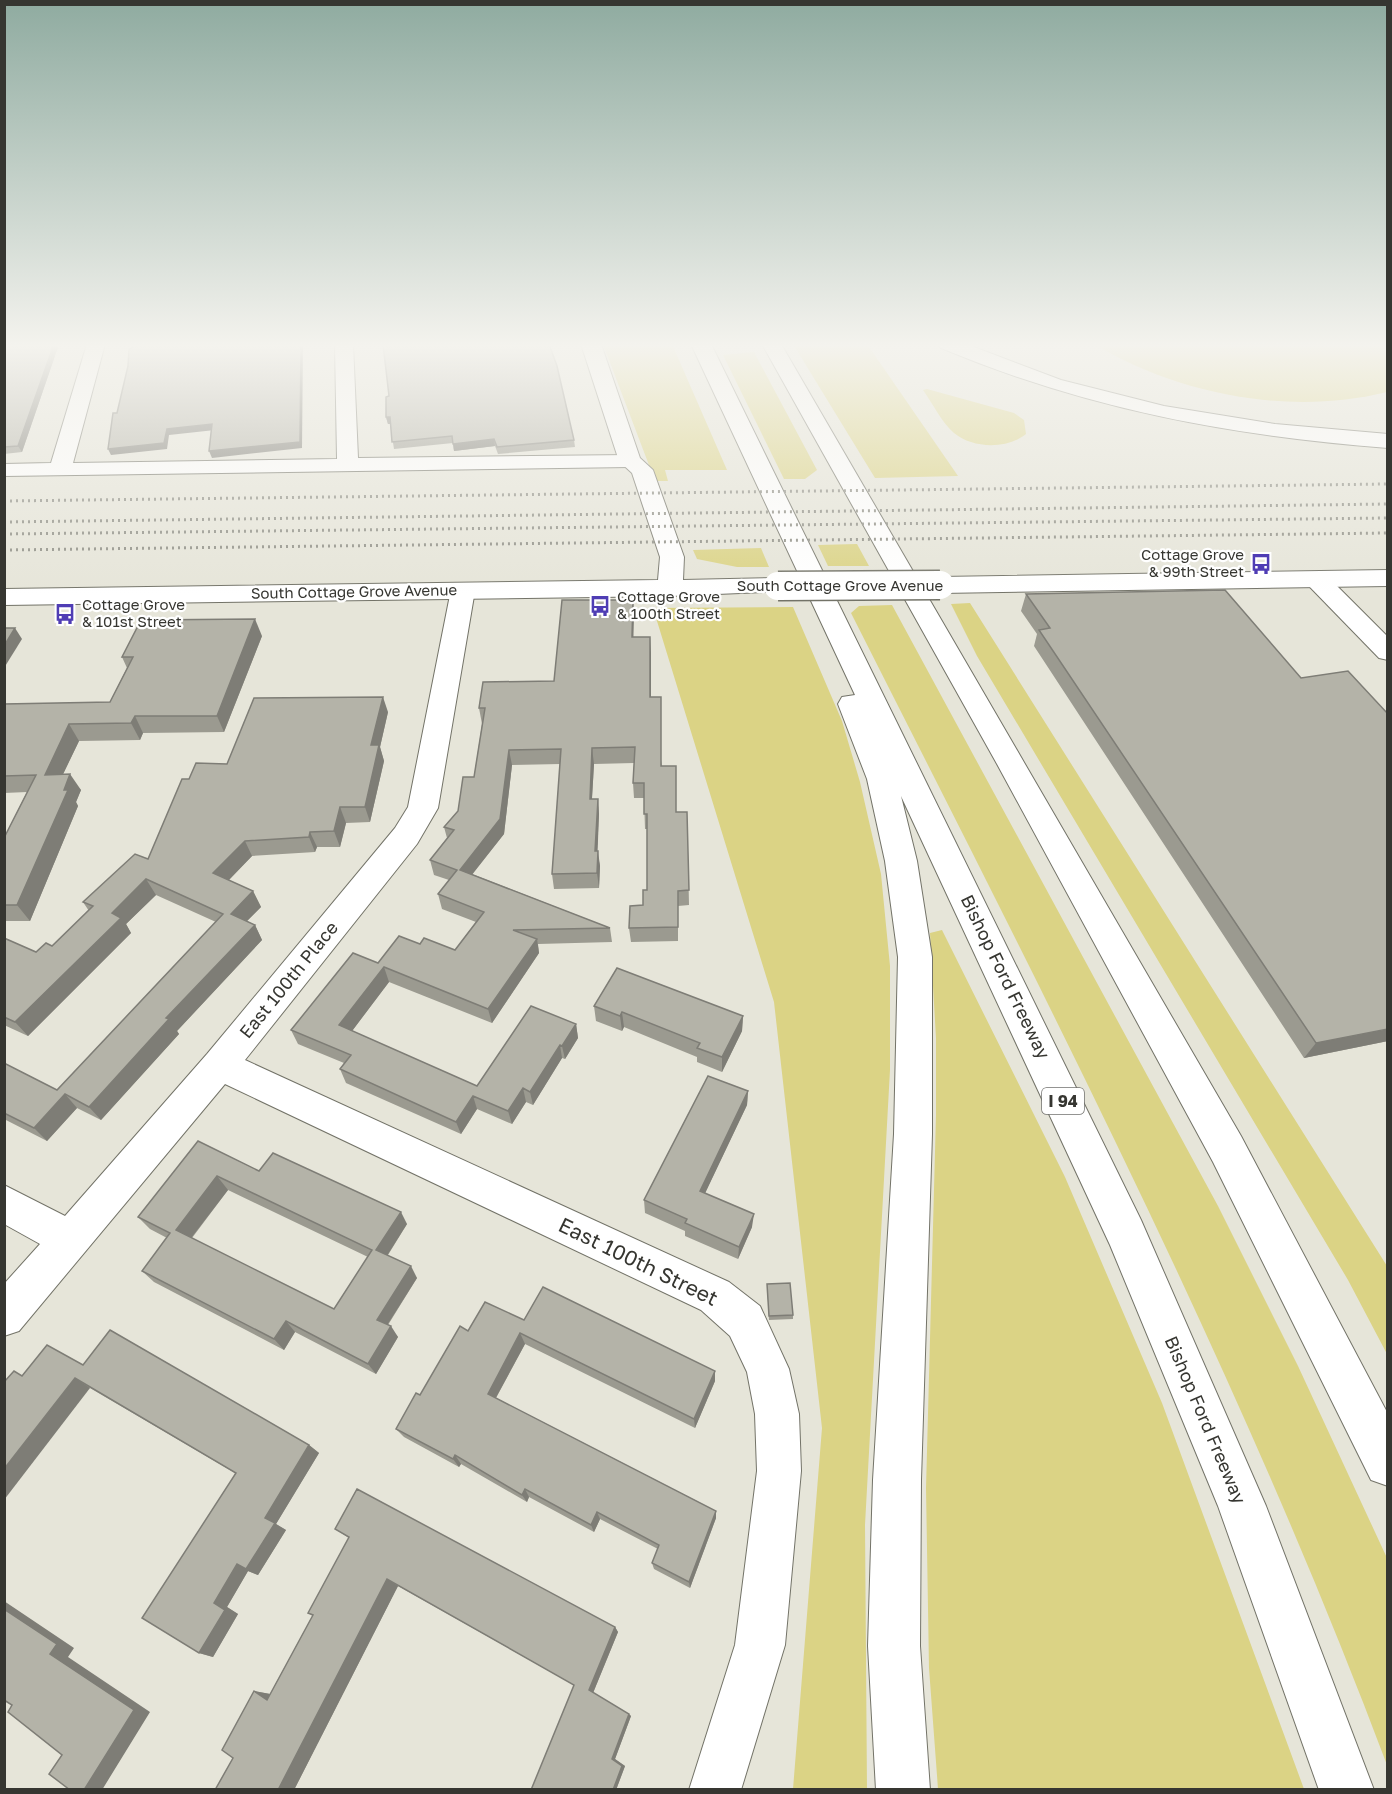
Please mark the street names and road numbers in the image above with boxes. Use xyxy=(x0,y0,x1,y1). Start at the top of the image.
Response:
street label: South Cottage Grove Avenue xyxy=(737,576,943,594)
street label: South Cottage Grove Avenue xyxy=(251,580,458,602)
street label: Bishop Ford Freeway xyxy=(957,891,1055,1062)
street label: East 100th Place xyxy=(234,916,342,1042)
road number: I 94 xyxy=(1042,1088,1084,1114)
street label: East 100th Street xyxy=(554,1211,722,1311)
street label: Bishop Ford Freeway xyxy=(1161,1332,1251,1507)

